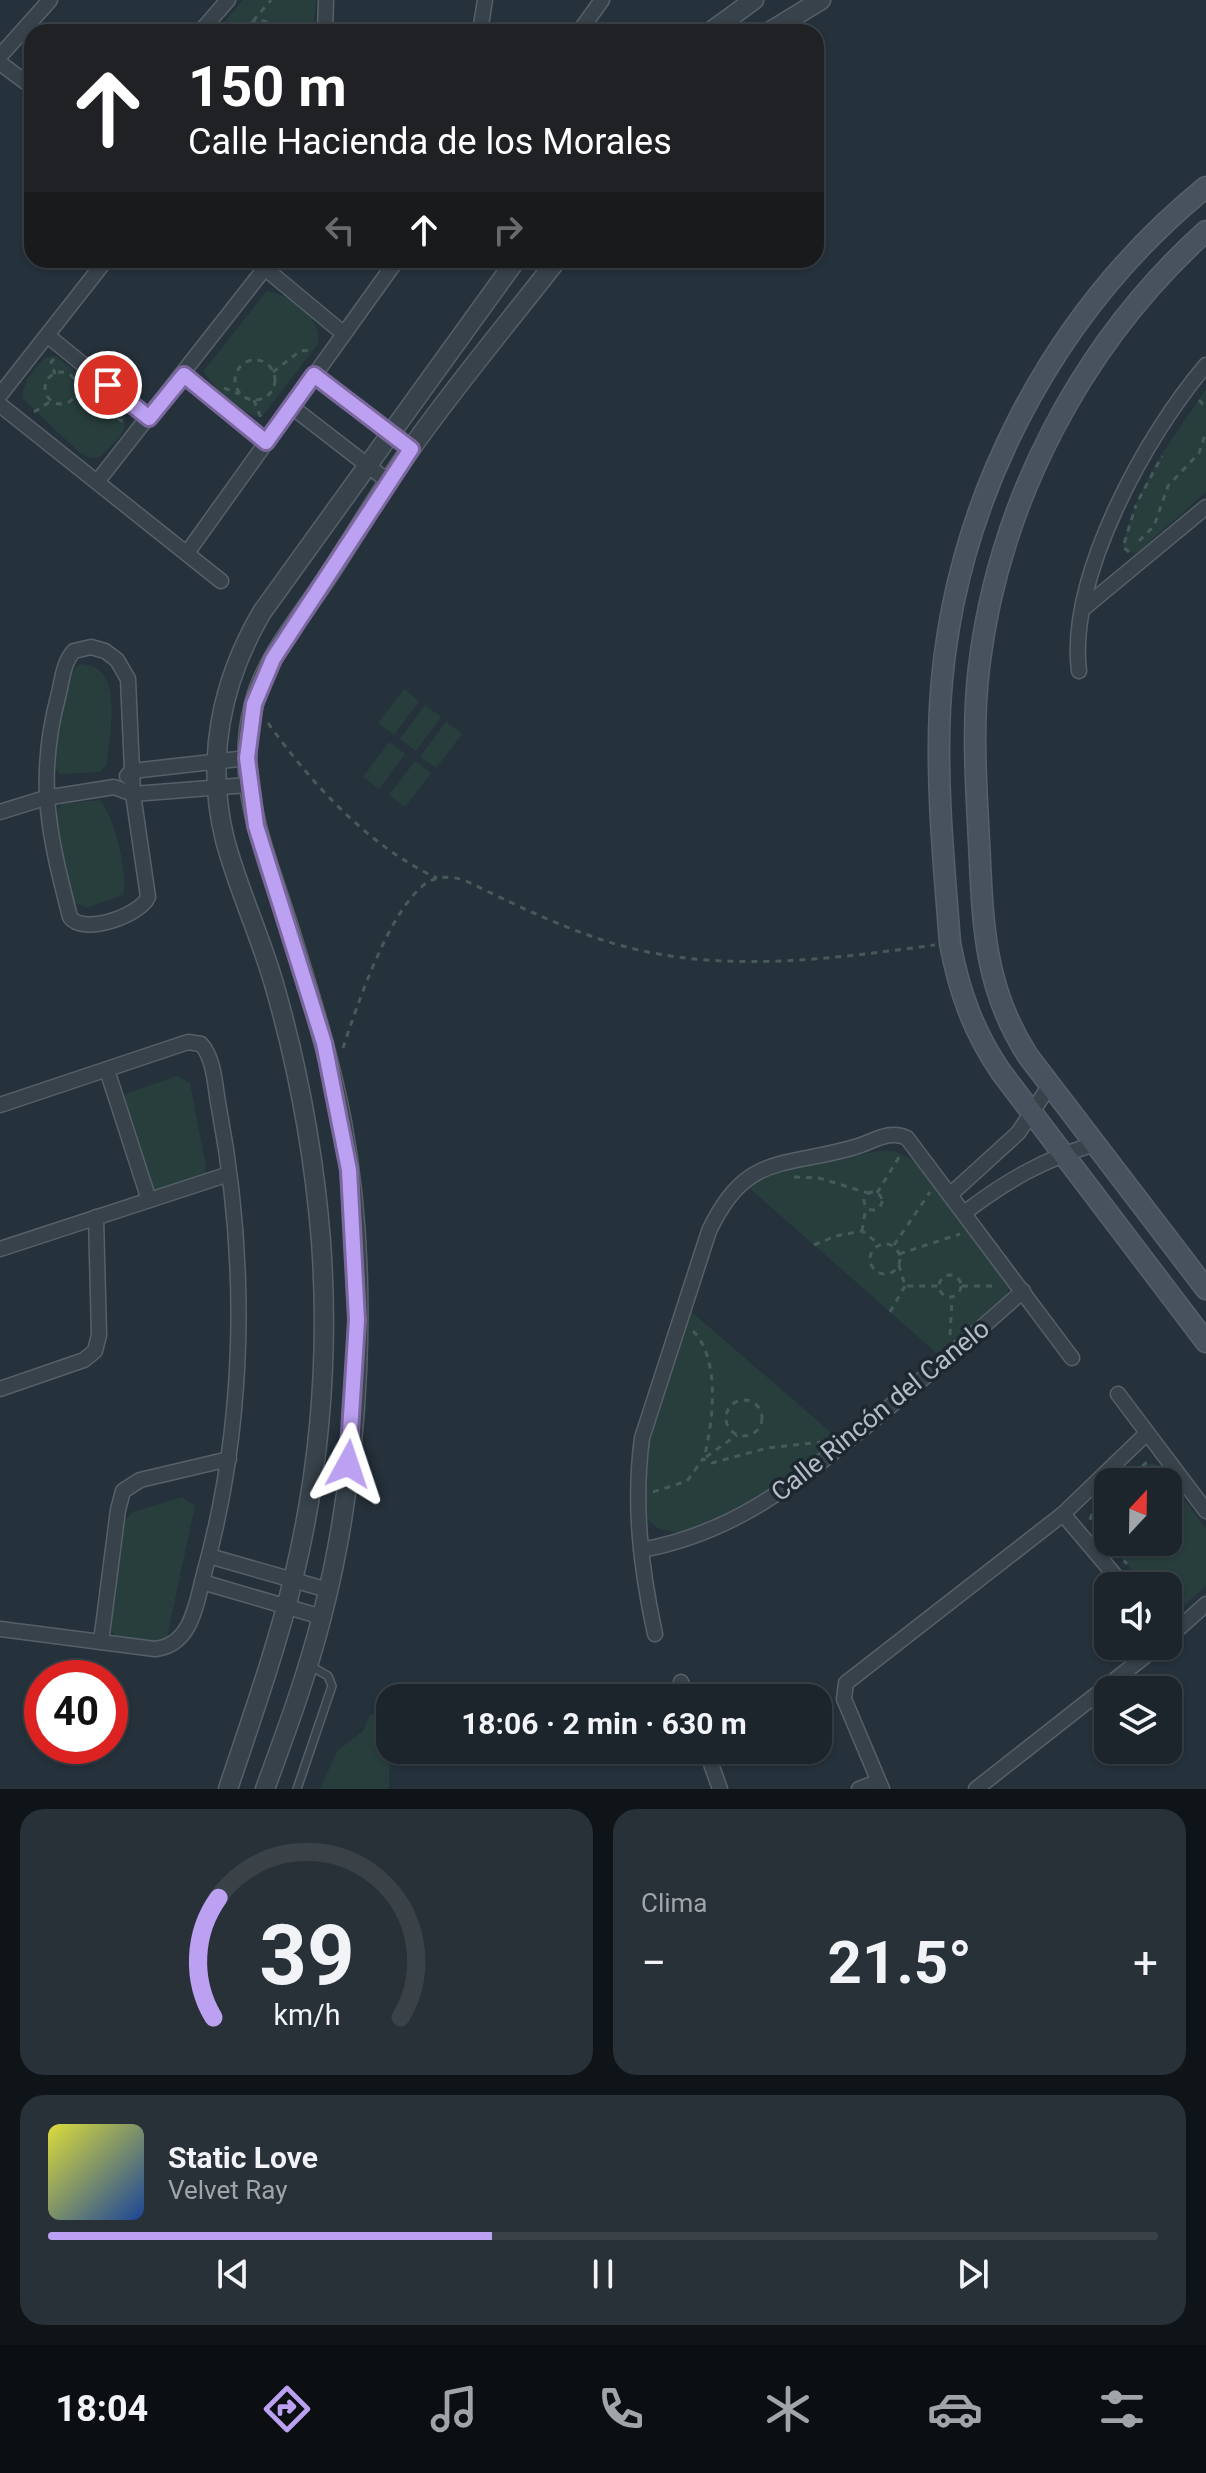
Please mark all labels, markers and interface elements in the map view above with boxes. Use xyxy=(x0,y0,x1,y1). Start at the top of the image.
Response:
text: 150 m xyxy=(188,54,347,120)
icon: ahead xyxy=(56,56,160,160)
text: Calle Hacienda de los Morales xyxy=(188,121,672,163)
icon: left xyxy=(318,208,362,252)
icon: ahead xyxy=(402,208,446,252)
icon: right xyxy=(486,208,530,252)
pin xyxy=(74,351,142,419)
icon: arrive xyxy=(86,363,130,407)
street label: Calle Rincón del Canelo xyxy=(765,1313,995,1507)
position arrow xyxy=(306,1422,390,1506)
north arrow xyxy=(1094,1468,1182,1556)
map controls xyxy=(1094,1468,1182,1764)
button: sound xyxy=(1094,1572,1182,1660)
speed limit sign: 40 xyxy=(24,1660,128,1764)
button: layers xyxy=(1094,1676,1182,1764)
text: 18:06 · 2 min · 630 m xyxy=(461,1706,747,1741)
text: Clima xyxy=(641,1888,708,1918)
text: 39 xyxy=(259,1907,354,2004)
text: 21.5° xyxy=(828,1927,972,1998)
text: − xyxy=(641,1937,666,1989)
text: + xyxy=(1133,1937,1158,1989)
text: km/h xyxy=(273,1998,340,2032)
text: Static Love xyxy=(168,2140,318,2175)
text: Velvet Ray xyxy=(168,2175,288,2205)
icon: previous xyxy=(211,2252,255,2296)
icon: pause xyxy=(581,2252,625,2296)
icon: next xyxy=(951,2252,995,2296)
icon: directions xyxy=(259,2381,315,2437)
icon: music xyxy=(426,2381,482,2437)
icon: phone xyxy=(593,2381,649,2437)
icon: climate xyxy=(760,2381,816,2437)
icon: car xyxy=(927,2381,983,2437)
icon: filters xyxy=(1094,2381,1150,2437)
text: 18:04 xyxy=(56,2388,148,2430)

